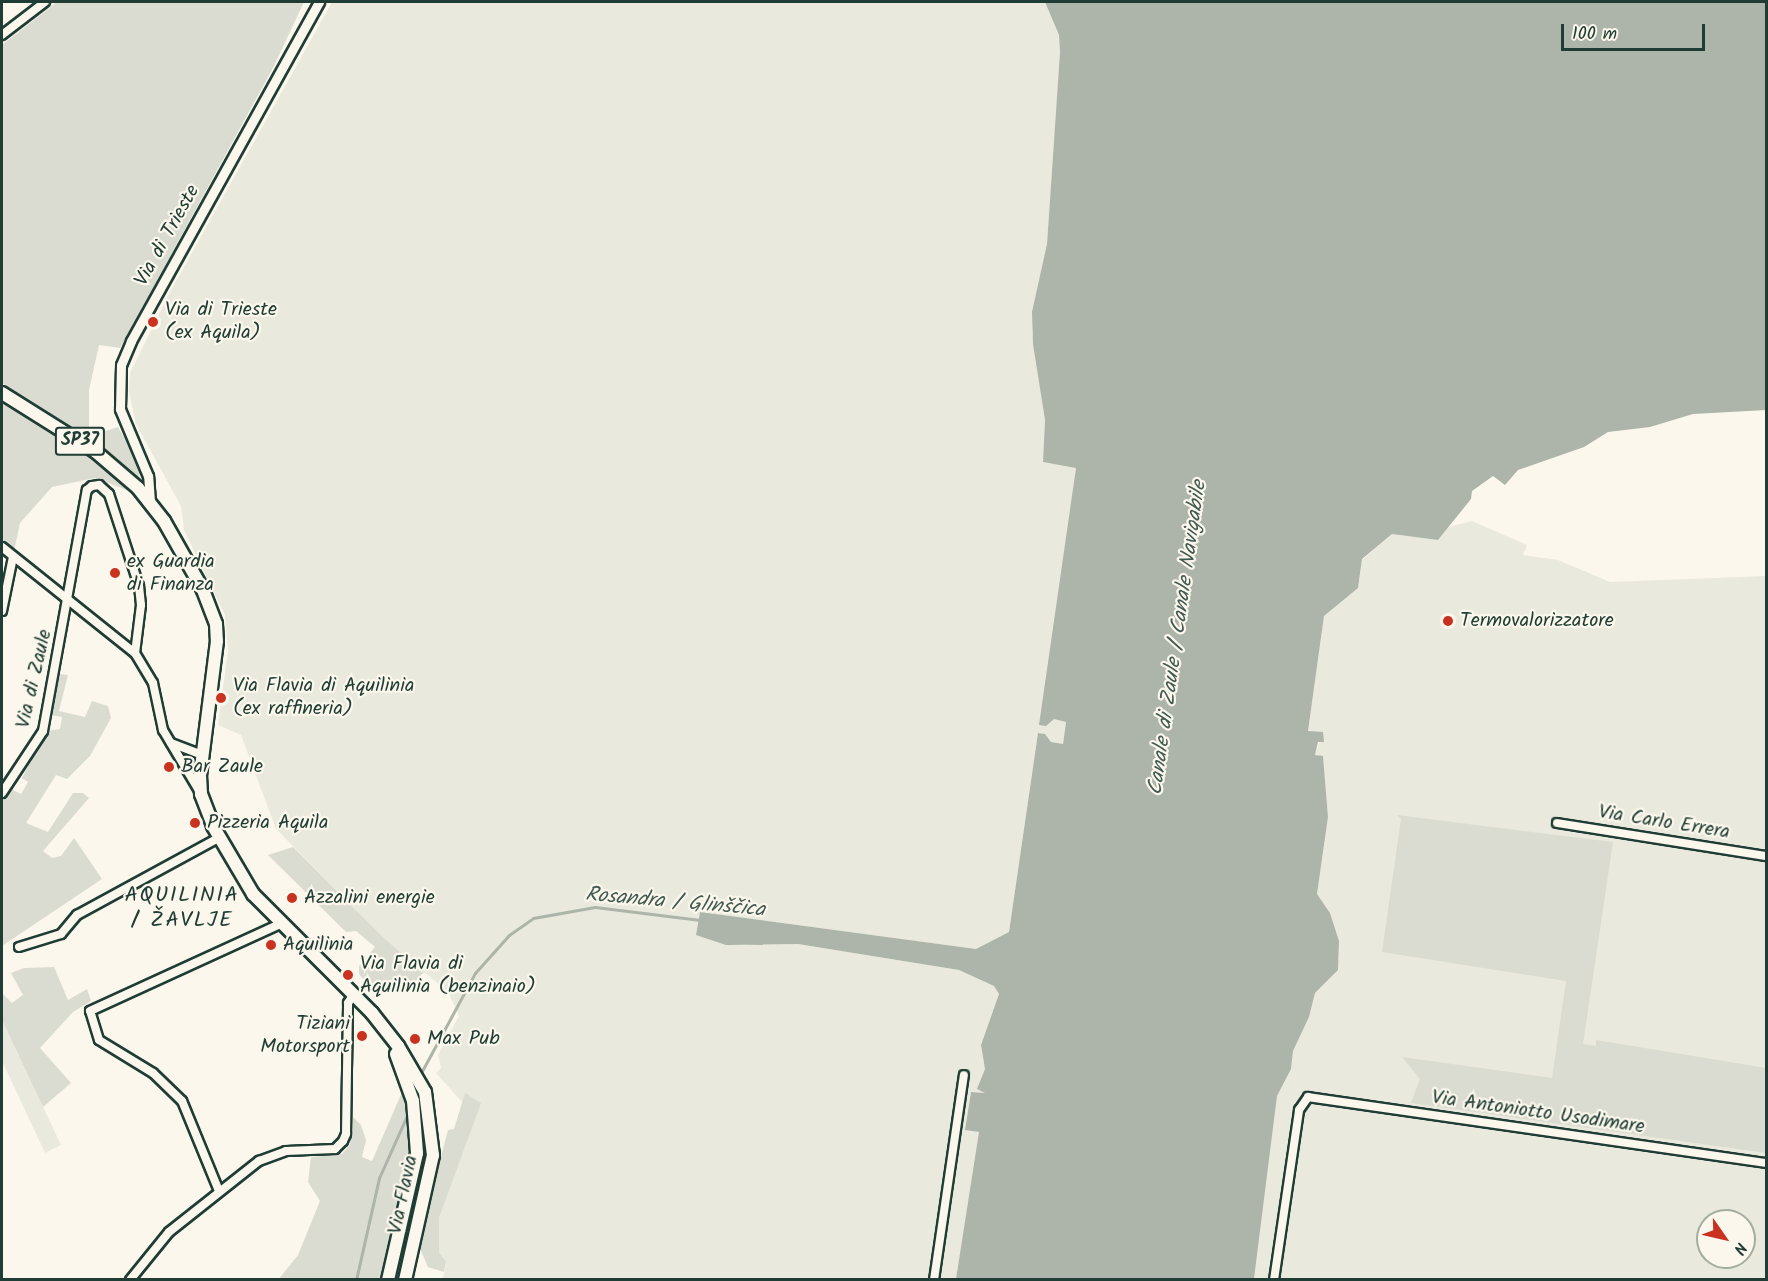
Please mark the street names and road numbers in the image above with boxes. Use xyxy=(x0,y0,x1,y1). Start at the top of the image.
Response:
street label: Via di Trieste xyxy=(130,181,206,291)
road number: SP37 xyxy=(54,426,106,456)
street label: Via di Zaule xyxy=(12,627,58,731)
street label: Via Carlo Errera xyxy=(1597,801,1731,845)
street label: Via Antoniotto Usodimare xyxy=(1430,1086,1646,1140)
street label: Via Flavia xyxy=(384,1153,424,1237)

